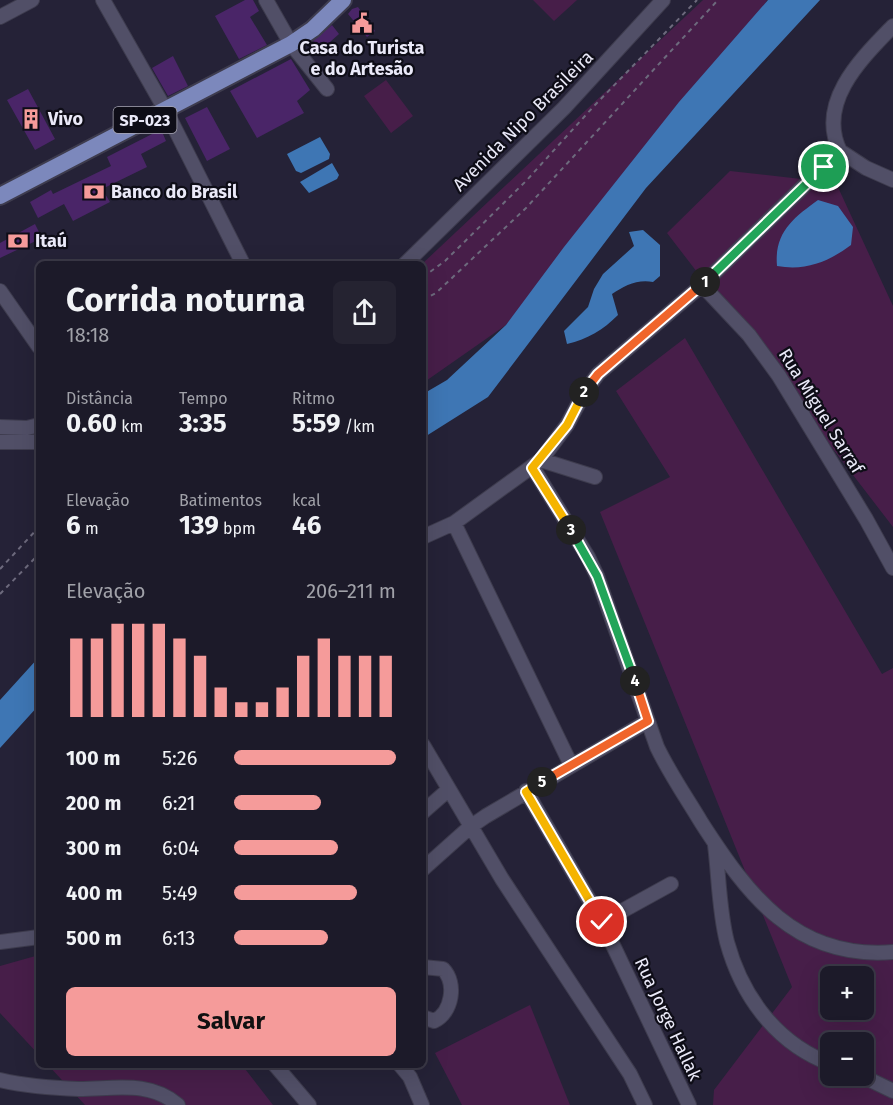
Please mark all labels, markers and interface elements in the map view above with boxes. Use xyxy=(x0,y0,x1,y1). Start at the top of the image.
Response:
public building icon: Casa do Turista e do Artesão xyxy=(350,11,374,35)
place label: Casa do Turista e do Artesão xyxy=(300,37,425,80)
street label: Avenida Nipo Brasileira xyxy=(448,46,598,196)
building icon: Vivo xyxy=(19,107,43,131)
road number: SP-023 xyxy=(114,107,176,133)
place label: Vivo xyxy=(47,108,83,130)
pin xyxy=(798,141,849,192)
icon: arrive xyxy=(807,150,840,183)
bank icon: Banco do Brasil xyxy=(82,180,106,204)
place label: Banco do Brasil xyxy=(111,181,238,203)
bank icon: Itaú xyxy=(6,229,30,253)
place label: Itaú xyxy=(35,230,67,252)
pin: 1 xyxy=(690,267,720,297)
text: 1 xyxy=(701,272,709,291)
text: Corrida noturna xyxy=(66,280,305,320)
button: share xyxy=(333,281,396,344)
text: 18:18 xyxy=(66,323,109,347)
street label: Rua Miguel Sarraf xyxy=(774,344,869,479)
pin: 2 xyxy=(569,377,599,407)
text: 2 xyxy=(580,382,588,401)
text: Distância xyxy=(66,389,133,408)
text: Tempo xyxy=(179,389,228,408)
text: Ritmo xyxy=(292,389,335,408)
text: 0.60 xyxy=(66,408,117,439)
text: 3:35 xyxy=(179,408,227,439)
text: 5:59 xyxy=(292,408,341,439)
text: km xyxy=(117,417,143,436)
text: /km xyxy=(341,417,375,436)
text: Elevação xyxy=(66,491,130,510)
text: Batimentos xyxy=(179,491,262,510)
text: kcal xyxy=(292,491,321,510)
text: 6 xyxy=(66,510,81,541)
text: 139 xyxy=(179,510,219,541)
text: 46 xyxy=(292,510,321,541)
pin: 3 xyxy=(556,515,586,545)
text: m xyxy=(81,519,99,538)
text: bpm xyxy=(219,519,256,538)
text: 3 xyxy=(567,520,575,539)
text: Elevação xyxy=(66,579,145,603)
text: 206–211 m xyxy=(306,579,396,603)
pin: 4 xyxy=(620,666,650,696)
text: 4 xyxy=(630,671,640,690)
text: 100 m xyxy=(66,746,120,770)
text: 5:26 xyxy=(162,746,197,770)
pin: 5 xyxy=(527,767,557,797)
text: 5 xyxy=(538,772,546,791)
text: 200 m xyxy=(66,791,121,815)
text: 6:21 xyxy=(162,791,196,815)
text: 300 m xyxy=(66,836,121,860)
text: 6:04 xyxy=(162,836,199,860)
text: 400 m xyxy=(66,881,122,905)
text: 5:49 xyxy=(162,881,197,905)
pin xyxy=(576,896,627,947)
icon: check xyxy=(585,905,618,938)
text: 500 m xyxy=(66,926,122,950)
text: 6:13 xyxy=(162,926,195,950)
street label: Rua Jorge Hallak xyxy=(630,954,707,1085)
map controls xyxy=(820,966,874,1086)
button: + xyxy=(820,966,874,1020)
button: Salvar xyxy=(66,987,396,1056)
button: − xyxy=(820,1032,874,1086)

